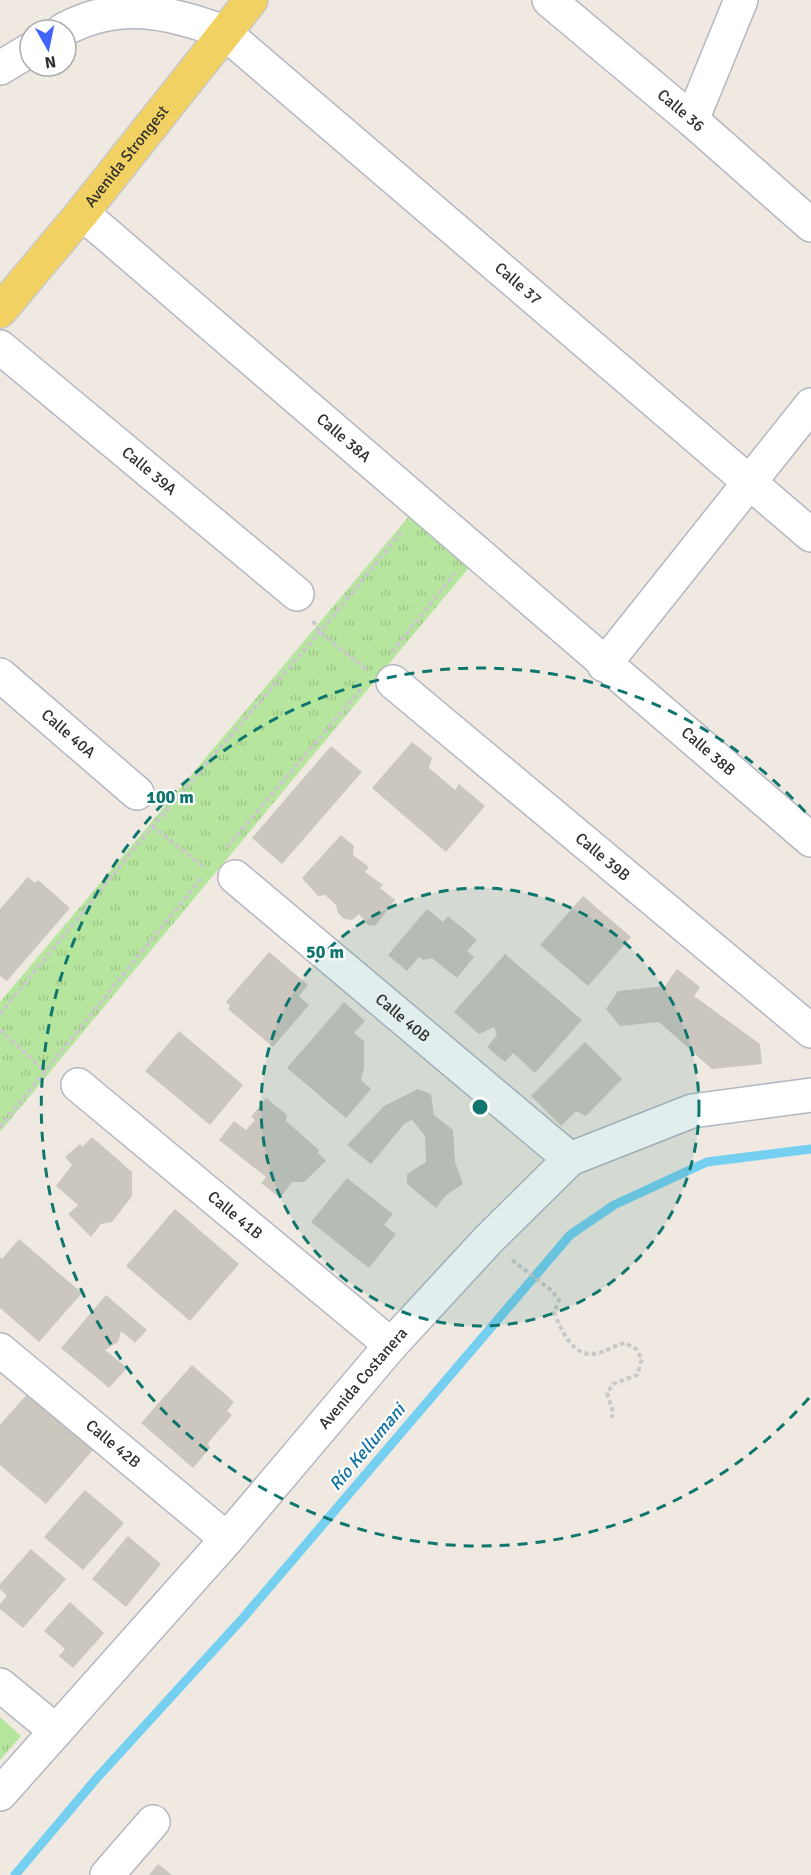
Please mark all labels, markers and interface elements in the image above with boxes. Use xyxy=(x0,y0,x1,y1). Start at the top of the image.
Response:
north arrow xyxy=(18,18,78,78)
text: N xyxy=(43,51,57,73)
street label: Calle 36 xyxy=(653,85,708,136)
street label: Avenida Strongest xyxy=(80,101,174,211)
street label: Calle 37 xyxy=(490,258,546,310)
street label: Calle 38A xyxy=(312,409,375,467)
street label: Calle 39A xyxy=(118,442,181,500)
street label: Calle 40A xyxy=(37,705,100,763)
street label: Calle 38B xyxy=(677,723,740,780)
text: 100 m xyxy=(146,786,194,808)
street label: Calle 39B xyxy=(571,828,634,886)
text: 50 m xyxy=(306,941,344,963)
street label: Calle 40B xyxy=(371,989,434,1047)
centre of rings xyxy=(470,1097,490,1117)
street label: Calle 41B xyxy=(203,1187,266,1244)
street label: Avenida Costanera xyxy=(314,1323,412,1433)
water label: Río Kellumani xyxy=(324,1397,411,1495)
street label: Calle 42B xyxy=(81,1415,144,1473)

